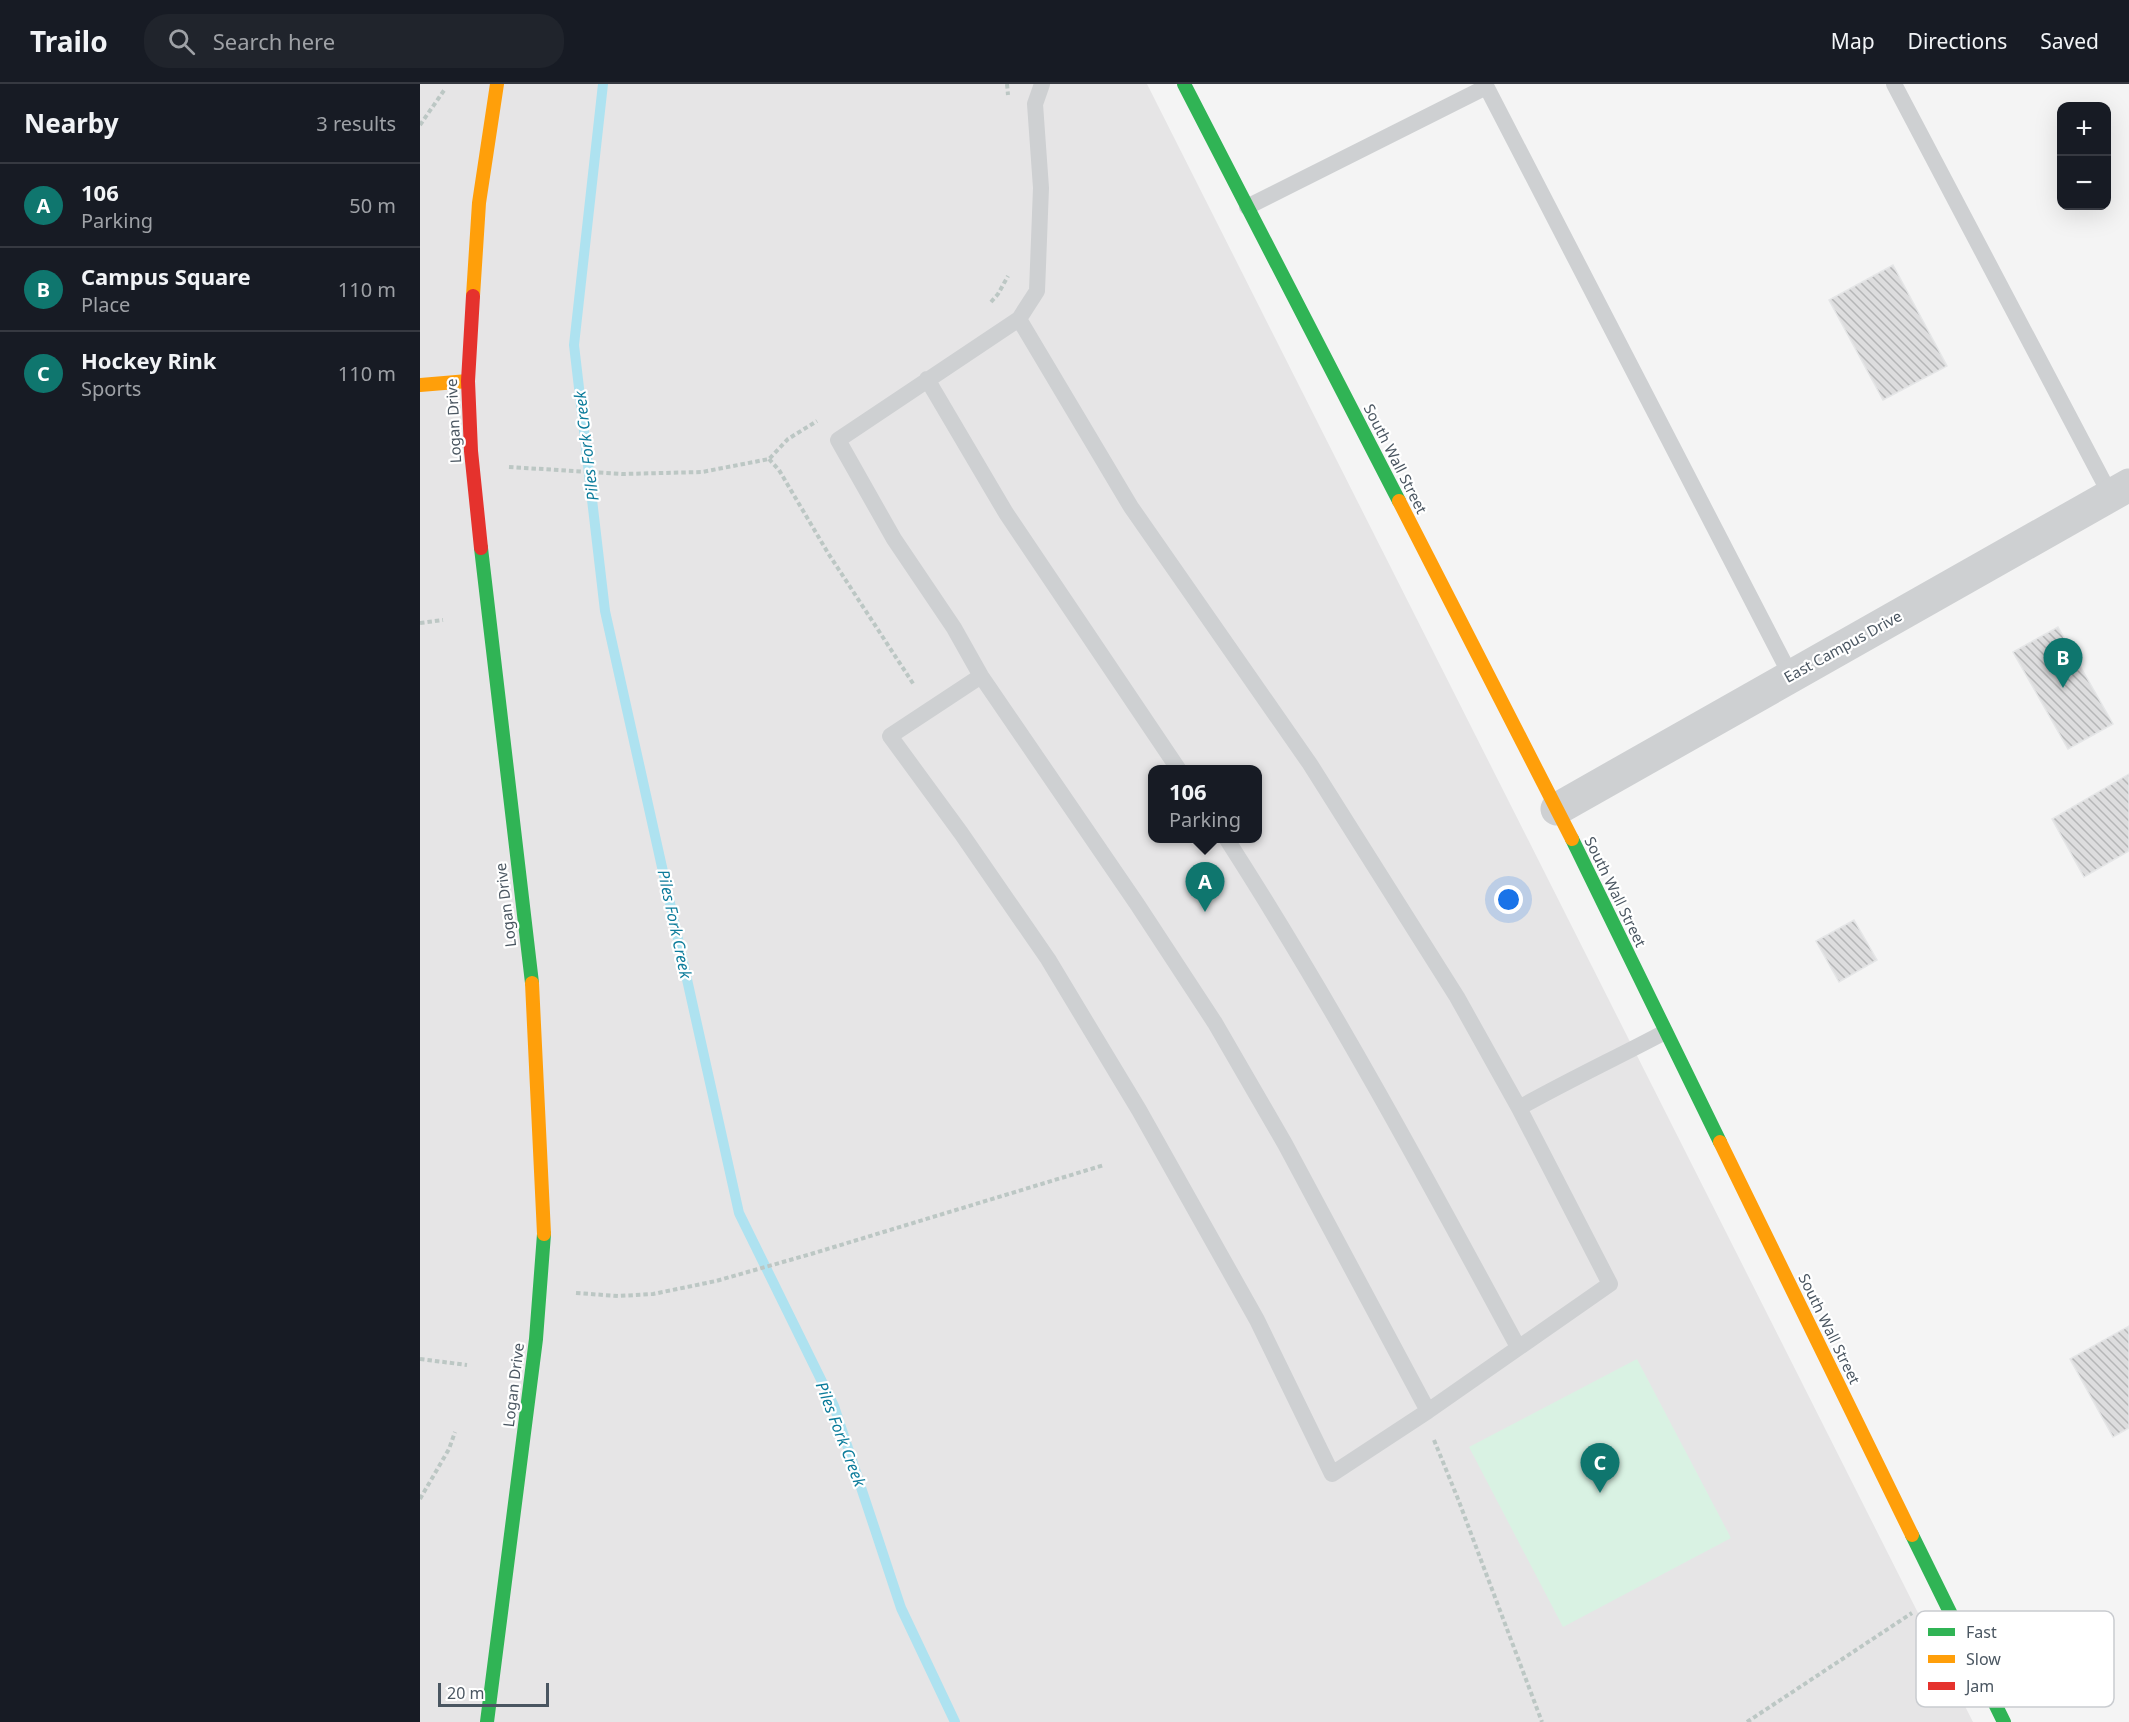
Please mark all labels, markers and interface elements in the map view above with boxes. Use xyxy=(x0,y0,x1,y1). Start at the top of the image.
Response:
search box xyxy=(144,14,564,68)
text: Trailo xyxy=(30,22,108,60)
icon: search xyxy=(165,25,198,58)
text: Search here xyxy=(213,26,335,56)
text: Map xyxy=(1831,27,1875,55)
text: Directions xyxy=(1908,27,2007,55)
text: Saved xyxy=(2040,27,2099,55)
map controls xyxy=(2057,102,2111,210)
button: + xyxy=(2057,102,2111,156)
text: Nearby xyxy=(24,105,119,141)
text: 3 results xyxy=(316,110,396,137)
button: − xyxy=(2057,156,2111,210)
text: 106 xyxy=(81,177,119,207)
text: A xyxy=(37,192,50,219)
text: 50 m xyxy=(349,192,396,219)
text: Parking xyxy=(81,207,153,234)
text: Campus Square xyxy=(81,261,251,291)
text: B xyxy=(37,276,50,303)
text: 110 m xyxy=(338,276,396,303)
text: Place xyxy=(81,291,130,318)
text: Hockey Rink xyxy=(81,345,217,375)
text: C xyxy=(37,360,50,387)
text: 110 m xyxy=(338,360,396,387)
text: Sports xyxy=(81,375,141,402)
street label: Logan Drive xyxy=(441,378,465,464)
water label: Piles Fork Creek xyxy=(568,389,604,502)
street label: South Wall Street xyxy=(1360,400,1432,517)
street label: East Campus Drive xyxy=(1780,605,1905,687)
pin: B xyxy=(2044,638,2082,688)
popup xyxy=(1148,765,1262,843)
text: 106 xyxy=(1169,776,1207,806)
text: Parking xyxy=(1169,806,1241,833)
street label: South Wall Street xyxy=(1580,833,1652,951)
street label: Logan Drive xyxy=(490,862,520,948)
pin: A xyxy=(1186,862,1224,912)
water label: Piles Fork Creek xyxy=(653,868,698,982)
your location xyxy=(1494,885,1523,914)
street label: South Wall Street xyxy=(1794,1270,1866,1388)
street label: Logan Drive xyxy=(498,1342,528,1428)
water label: Piles Fork Creek xyxy=(811,1378,872,1491)
pin: C xyxy=(1580,1444,1620,1493)
legend xyxy=(1916,1611,2114,1707)
text: Fast xyxy=(1966,1621,1997,1643)
text: Slow xyxy=(1966,1648,2001,1670)
text: Jam xyxy=(1964,1675,1994,1697)
scale bar xyxy=(438,1680,549,1708)
text: 20 m xyxy=(447,1682,484,1704)

